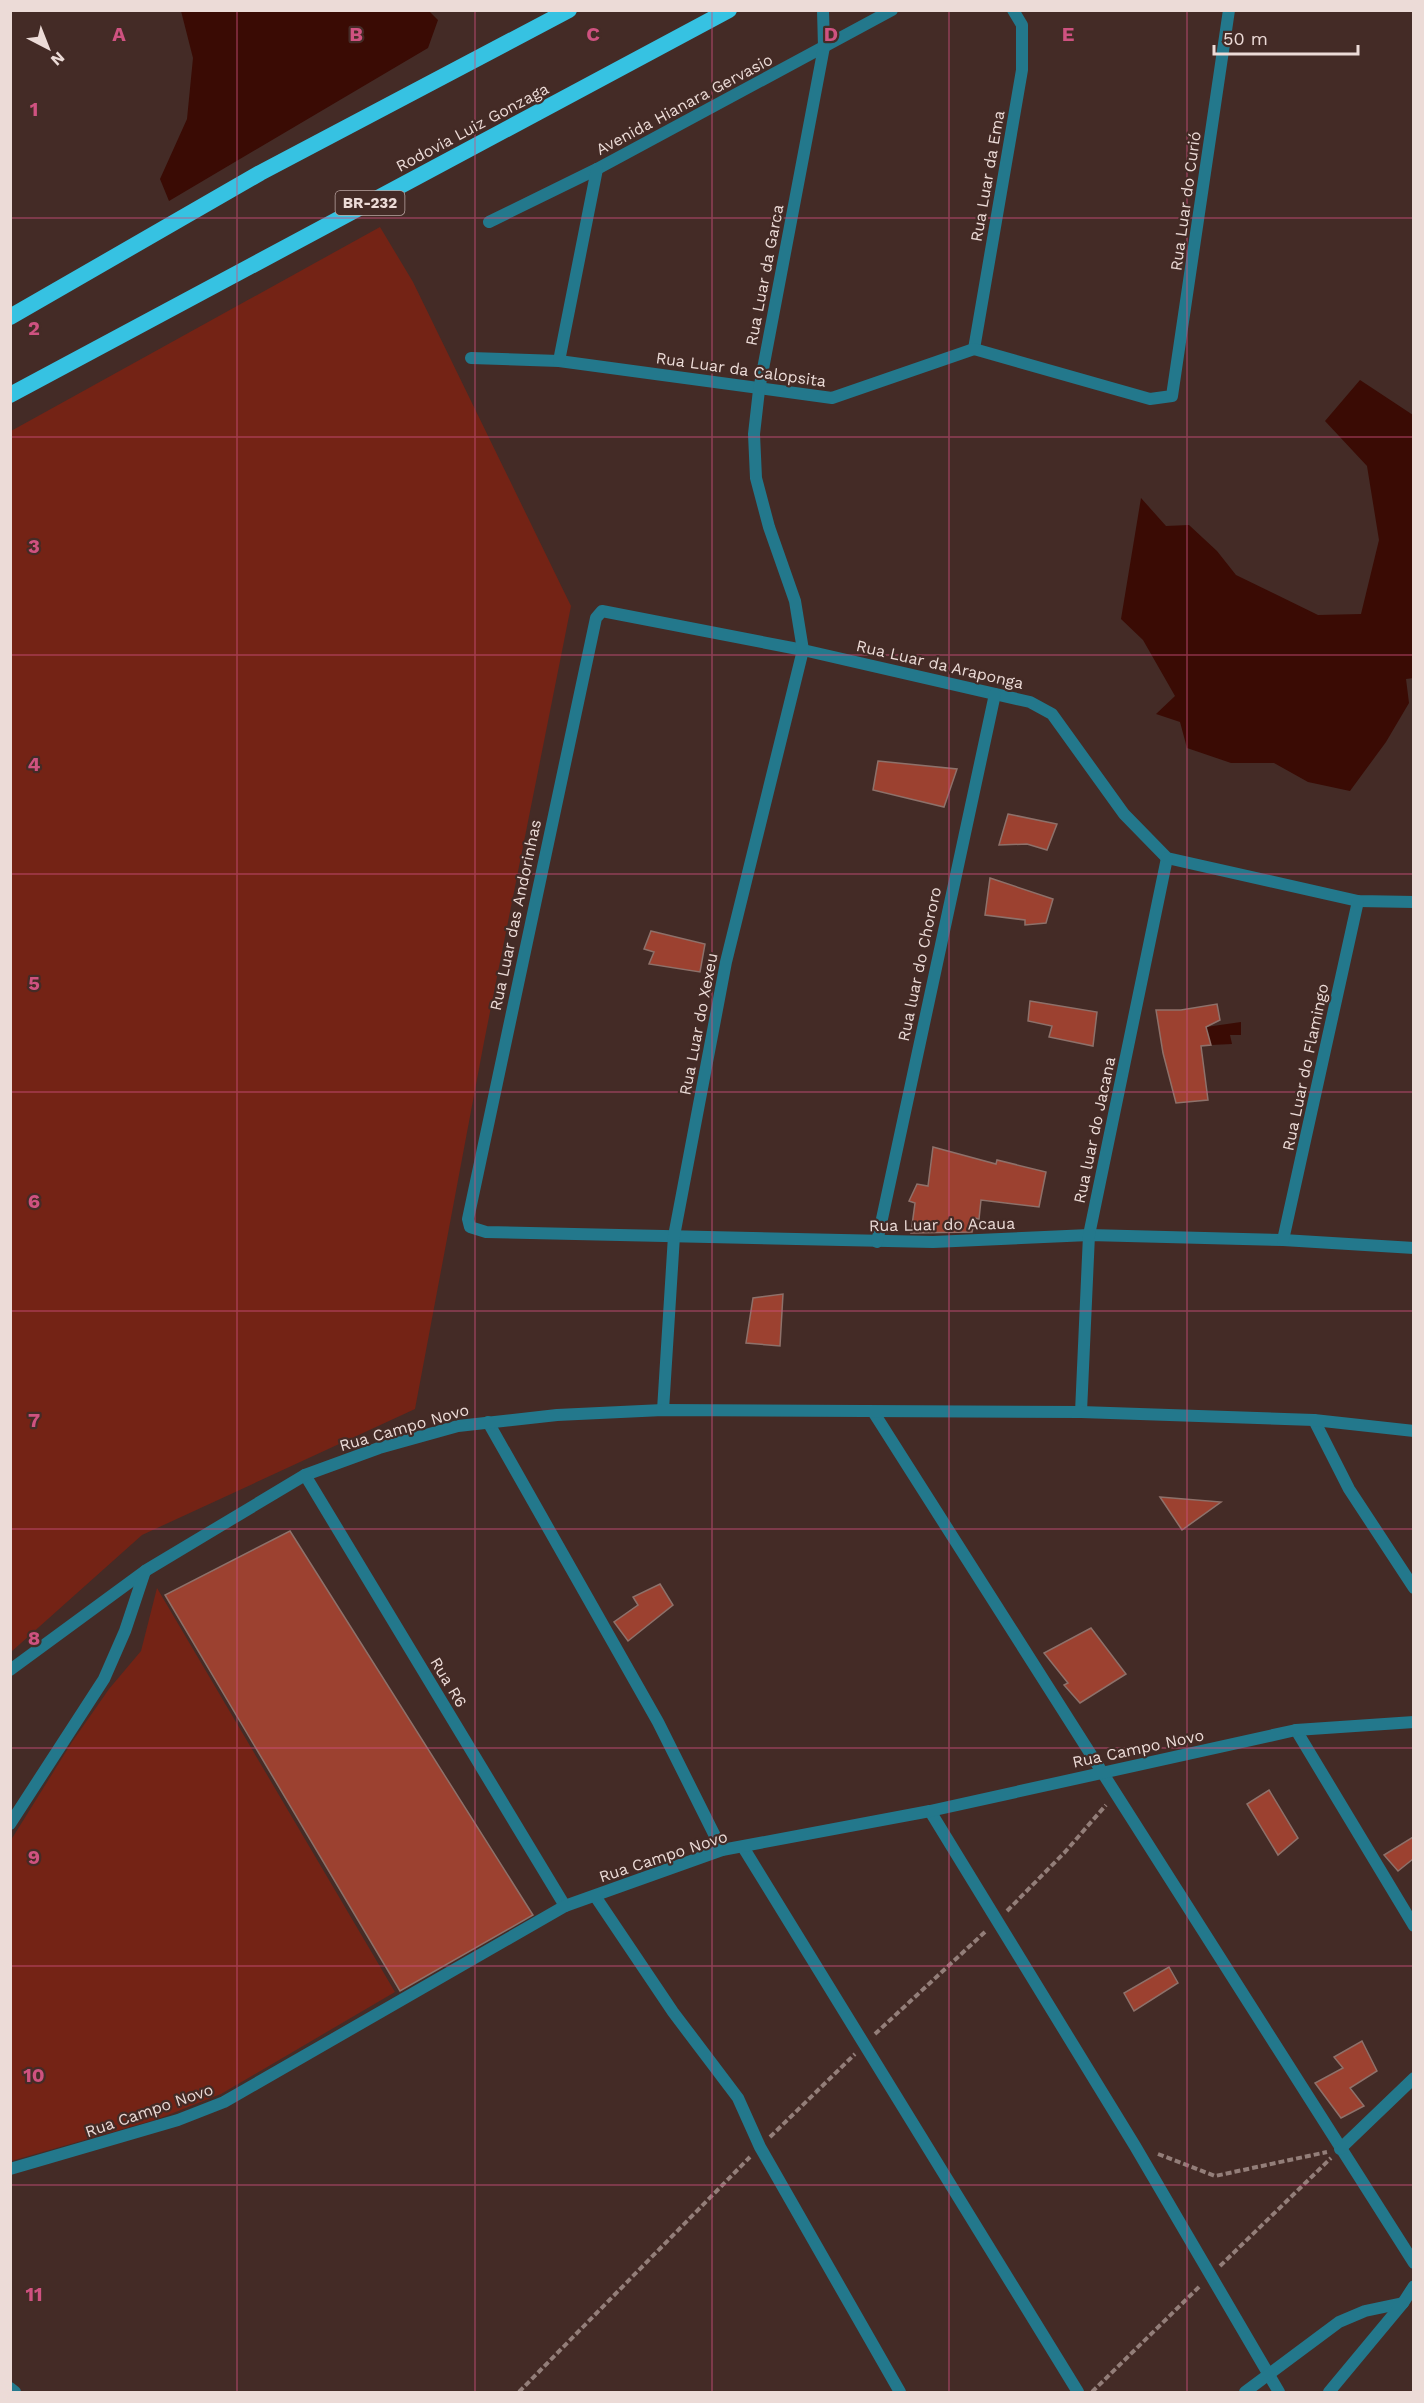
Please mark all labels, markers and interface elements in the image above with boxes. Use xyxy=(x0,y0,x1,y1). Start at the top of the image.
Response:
north arrow xyxy=(18,18,78,78)
scale bar xyxy=(1214,18,1358,56)
text: A xyxy=(112,22,126,46)
text: B xyxy=(349,22,363,46)
text: C xyxy=(586,22,600,46)
text: D xyxy=(824,22,838,46)
text: E xyxy=(1062,22,1074,46)
text: 50 m xyxy=(1223,28,1268,49)
text: N xyxy=(47,48,68,70)
street label: Avenida Hianara Gervasio xyxy=(593,50,776,159)
street label: Rodovia Luiz Gonzaga xyxy=(393,79,552,176)
text: 1 xyxy=(30,97,38,121)
street label: Rua Luar da Ema xyxy=(967,109,1008,243)
street label: Rua Luar do Curió xyxy=(1166,130,1205,272)
road number: BR-232 xyxy=(336,191,404,215)
street label: Rua Luar da Garca xyxy=(741,203,788,347)
text: 2 xyxy=(28,316,40,340)
street label: Rua Luar da Calopsita xyxy=(655,348,827,391)
text: 3 xyxy=(28,534,40,558)
street label: Rua Luar da Araponga xyxy=(854,636,1025,693)
text: 4 xyxy=(28,752,41,776)
street label: Rua Luar das Andorinhas xyxy=(486,818,545,1012)
street label: Rua luar do Chororo xyxy=(894,885,945,1043)
street label: Rua Luar do Xexeu xyxy=(675,951,722,1097)
text: 5 xyxy=(28,971,40,995)
street label: Rua Luar do Flamingo xyxy=(1278,982,1333,1153)
street label: Rua luar do Jacana xyxy=(1070,1055,1119,1205)
text: 6 xyxy=(28,1189,40,1213)
street label: Rua Luar do Acaua xyxy=(869,1214,1015,1235)
street label: Rua Campo Novo xyxy=(337,1400,471,1455)
text: 7 xyxy=(28,1408,40,1432)
text: 8 xyxy=(28,1626,40,1650)
street label: Rua R6 xyxy=(426,1654,471,1711)
street label: Rua Campo Novo xyxy=(1071,1725,1206,1772)
street label: Rua Campo Novo xyxy=(597,1827,730,1886)
text: 9 xyxy=(28,1845,40,1869)
text: 10 xyxy=(23,2063,45,2087)
street label: Rua Campo Novo xyxy=(83,2080,216,2141)
text: 11 xyxy=(25,2282,43,2306)

